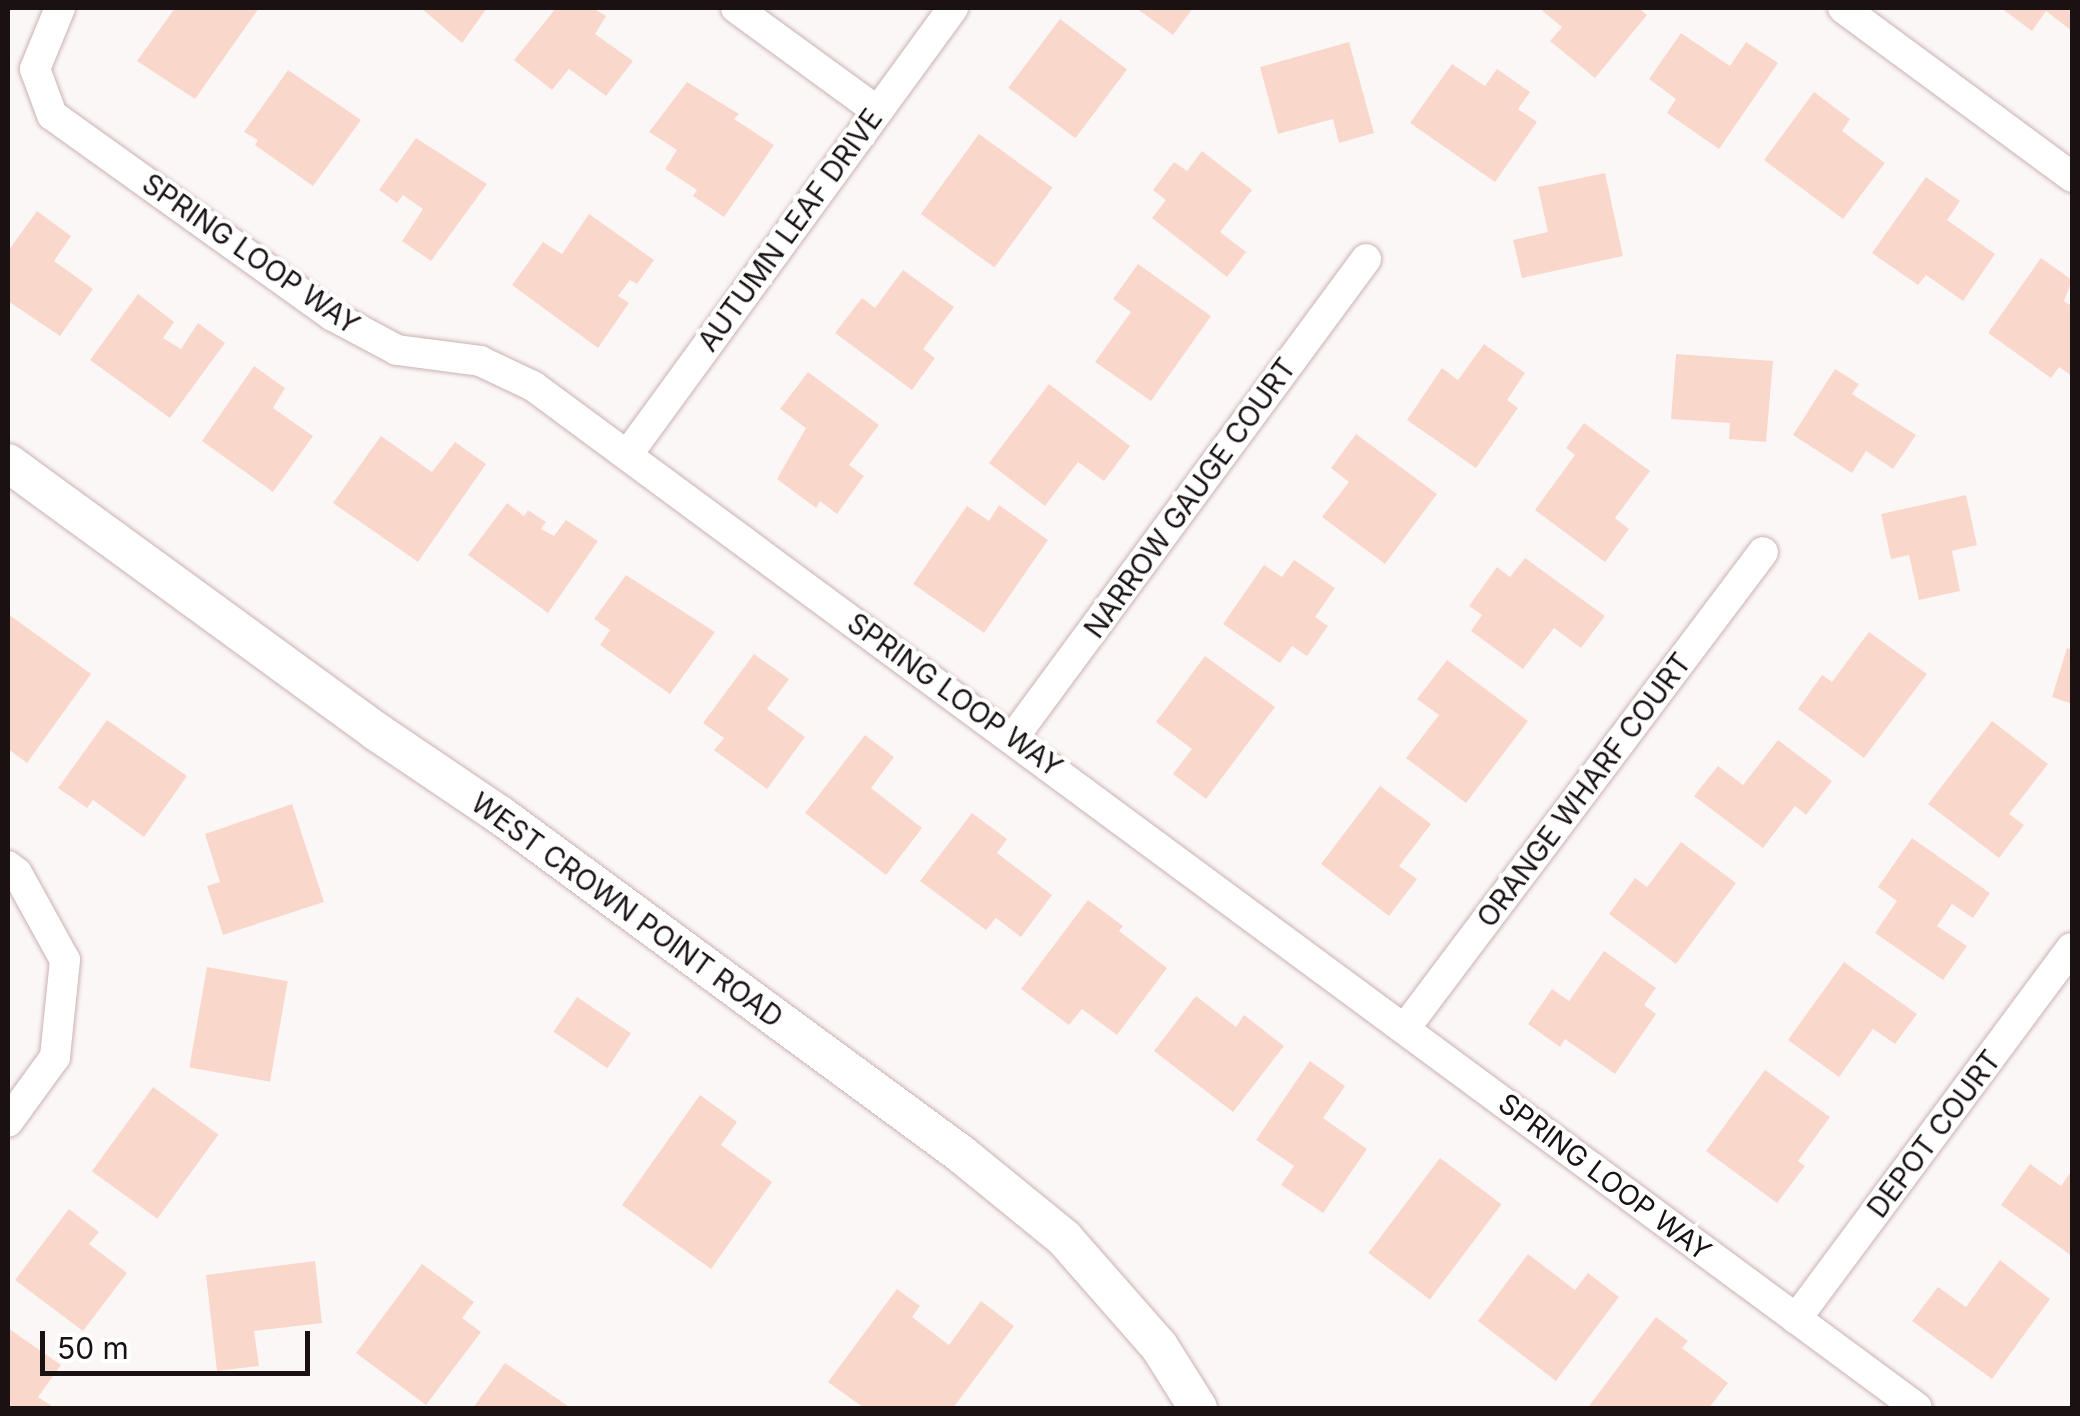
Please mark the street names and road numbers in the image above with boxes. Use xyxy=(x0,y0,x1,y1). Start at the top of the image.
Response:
street label: AUTUMN LEAF DRIVE xyxy=(691,102,889,358)
street label: SPRING LOOP WAY xyxy=(136,166,366,342)
street label: NARROW GAUGE COURT xyxy=(1077,352,1303,644)
street label: SPRING LOOP WAY xyxy=(841,606,1069,784)
street label: ORANGE WHARF COURT xyxy=(1470,646,1698,934)
street label: WEST CROWN POINT ROAD xyxy=(465,786,789,1034)
street label: DEPOT COURT xyxy=(1860,1044,2008,1224)
street label: SPRING LOOP WAY xyxy=(1492,1086,1718,1268)

